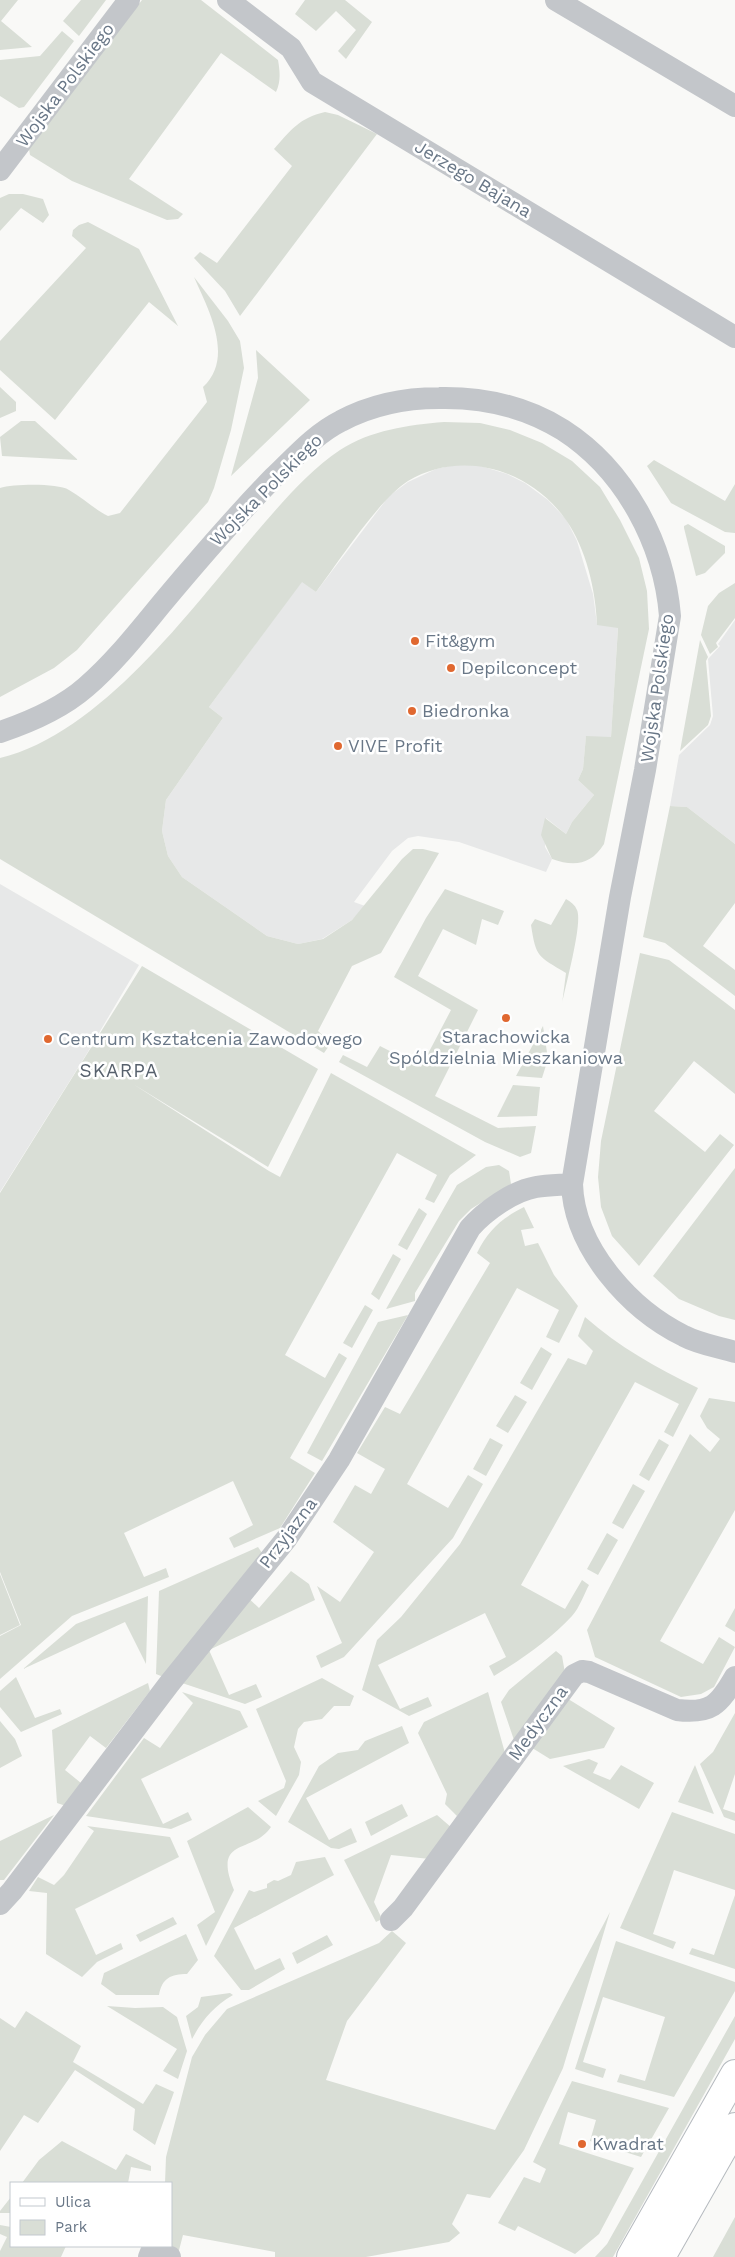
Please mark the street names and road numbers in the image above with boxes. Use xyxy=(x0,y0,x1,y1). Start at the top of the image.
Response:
street label: Wojska Polskiego xyxy=(11,18,118,151)
street label: Jerzego Bajana xyxy=(411,135,535,222)
street label: Wojska Polskiego xyxy=(205,429,326,550)
street label: Wojska Polskiego xyxy=(636,612,677,764)
street label: Przyjazna xyxy=(254,1493,321,1572)
street label: Medyczna xyxy=(503,1681,572,1764)

